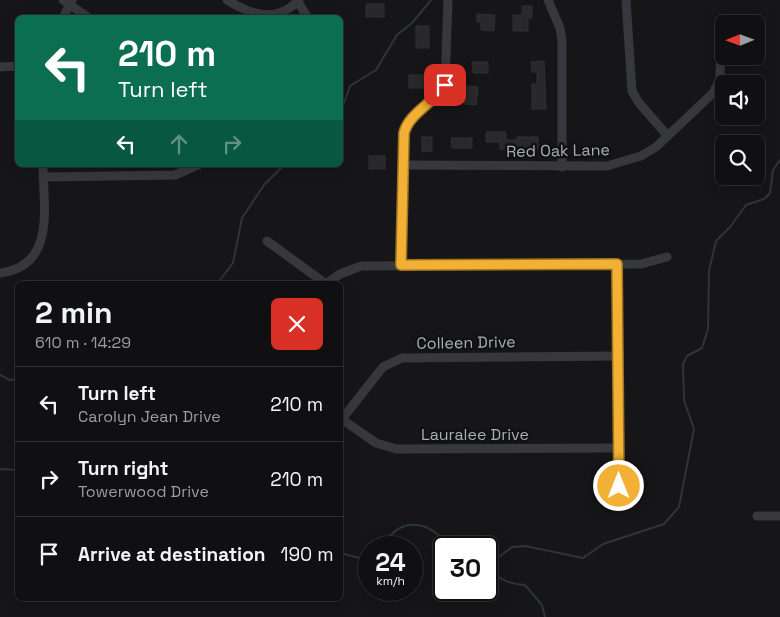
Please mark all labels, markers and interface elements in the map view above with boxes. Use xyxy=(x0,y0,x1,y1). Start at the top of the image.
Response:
north arrow xyxy=(715,15,765,65)
map controls xyxy=(715,15,765,185)
text: 210 m xyxy=(118,32,216,76)
icon: left xyxy=(35,35,100,100)
pin xyxy=(424,64,466,106)
icon: arrive xyxy=(431,71,459,99)
text: Turn left xyxy=(118,75,208,103)
button: sound xyxy=(715,75,765,125)
icon: left xyxy=(112,130,140,158)
icon: ahead xyxy=(165,130,193,158)
icon: right xyxy=(218,130,246,158)
button: search xyxy=(715,135,765,185)
street label: Red Oak Lane xyxy=(506,139,610,162)
text: 2 min xyxy=(35,293,113,332)
button: close xyxy=(271,298,323,350)
street label: Colleen Drive xyxy=(416,331,516,354)
text: 610 m · 14:29 xyxy=(35,332,131,353)
text: Turn left xyxy=(78,381,156,406)
icon: left xyxy=(35,390,63,418)
text: 210 m xyxy=(270,392,323,417)
text: Carolyn Jean Drive xyxy=(78,406,221,427)
street label: Lauralee Drive xyxy=(421,424,529,445)
text: Turn right xyxy=(78,456,168,481)
position arrow xyxy=(592,459,644,511)
icon: right xyxy=(35,465,63,493)
text: 210 m xyxy=(270,467,323,492)
text: Towerwood Drive xyxy=(78,481,209,502)
speed limit sign: 30 xyxy=(433,536,498,601)
icon: arrive xyxy=(35,540,63,568)
text: Arrive at destination xyxy=(78,542,266,567)
text: 190 m xyxy=(281,542,333,567)
text: 24 xyxy=(375,546,406,578)
text: km/h xyxy=(376,573,405,589)

